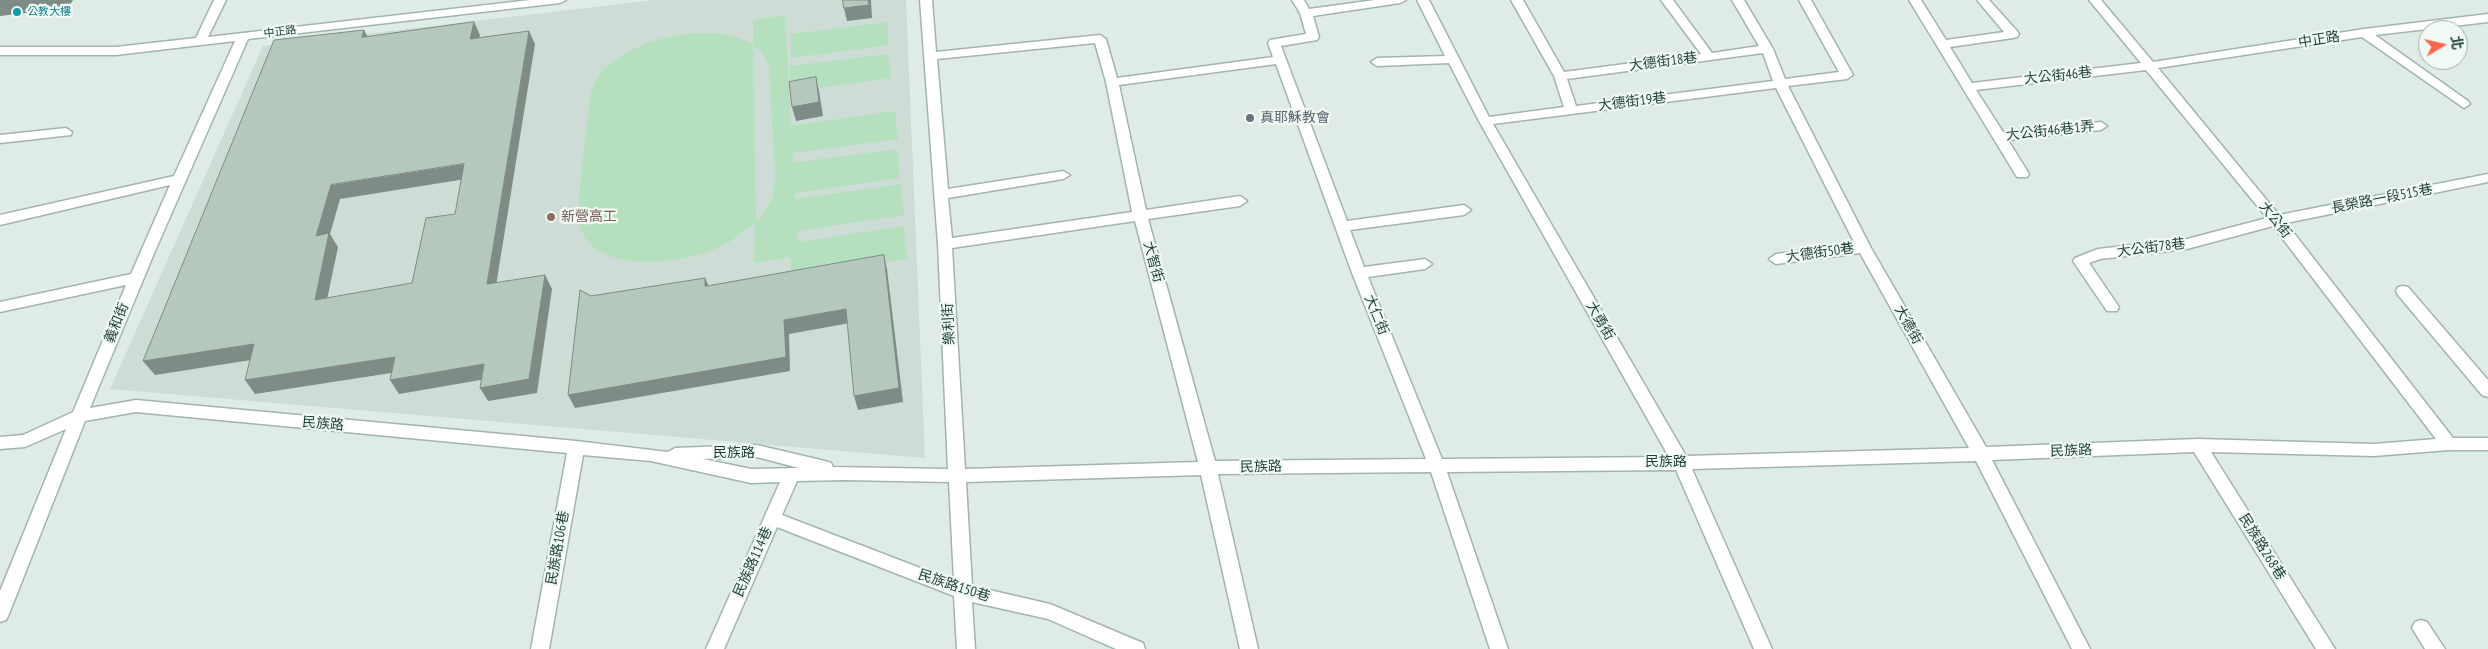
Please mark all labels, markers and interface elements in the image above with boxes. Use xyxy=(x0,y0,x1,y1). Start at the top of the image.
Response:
place label: 公教大樓 xyxy=(27,5,71,19)
marker: 公教大樓 xyxy=(11,6,23,18)
north arrow xyxy=(2418,20,2468,70)
street label: 中正路 xyxy=(263,23,297,41)
street label: 中正路 xyxy=(2297,28,2341,52)
text: 北 xyxy=(2447,34,2467,51)
street label: 大德街18巷 xyxy=(1628,49,1698,75)
street label: 大公街46巷 xyxy=(2023,64,2093,88)
street label: 大德街19巷 xyxy=(1597,89,1667,115)
place label: 真耶穌教會 xyxy=(1260,110,1330,126)
marker: 真耶穌教會 xyxy=(1244,112,1256,124)
street label: 大公街46巷1弄 xyxy=(2005,118,2095,144)
street label: 長榮路一段515巷 xyxy=(2330,181,2434,217)
street label: 大公街 xyxy=(2255,198,2295,242)
place label: 新營高工 xyxy=(561,209,617,225)
marker: 新營高工 xyxy=(545,211,557,223)
street label: 大公街78巷 xyxy=(2116,235,2186,261)
street label: 大智街 xyxy=(1139,240,1167,284)
street label: 大德街50巷 xyxy=(1785,240,1855,266)
street label: 大仁街 xyxy=(1360,292,1392,338)
street label: 大勇街 xyxy=(1582,299,1618,343)
street label: 義和街 xyxy=(101,300,133,346)
street label: 樂利街 xyxy=(940,303,958,345)
street label: 大德街 xyxy=(1890,303,1926,347)
street label: 民族路 xyxy=(301,414,345,434)
street label: 民族路 xyxy=(2050,442,2092,460)
street label: 民族路 xyxy=(713,445,755,461)
street label: 民族路 xyxy=(1645,454,1687,470)
street label: 民族路 xyxy=(1240,458,1282,476)
street label: 民族路106巷 xyxy=(543,510,573,586)
street label: 民族路268巷 xyxy=(2235,511,2289,583)
street label: 民族路114巷 xyxy=(730,524,776,600)
street label: 民族路150巷 xyxy=(916,566,992,606)

